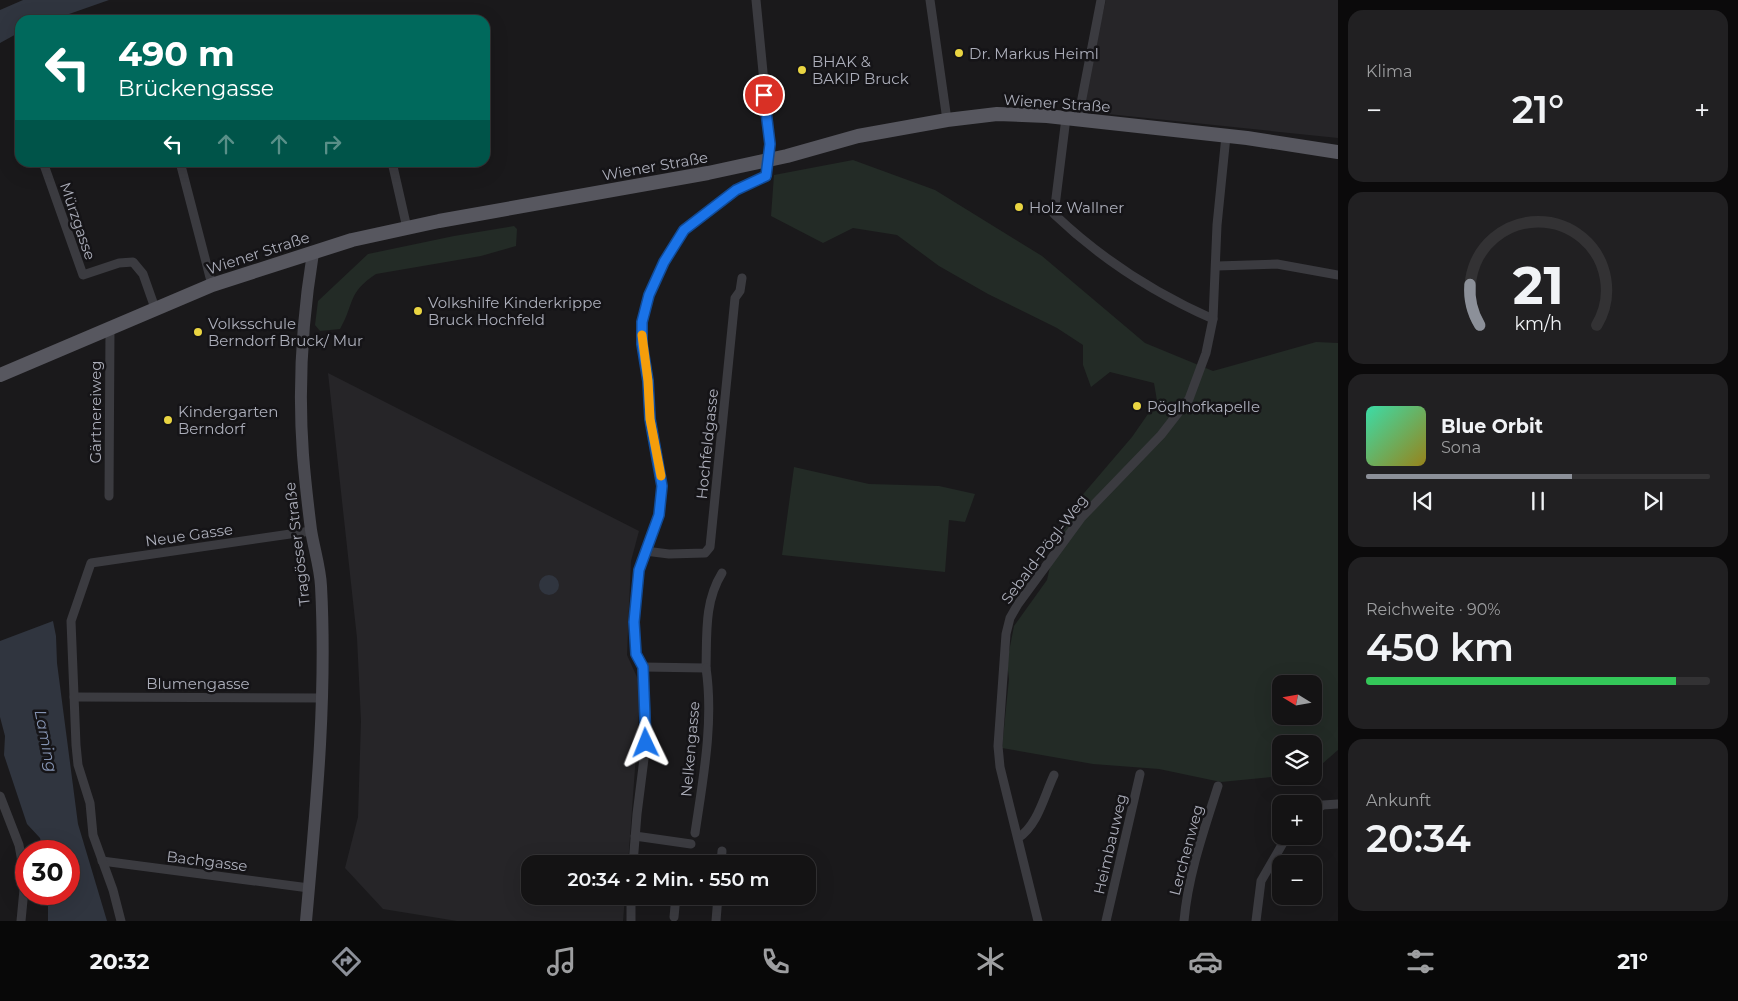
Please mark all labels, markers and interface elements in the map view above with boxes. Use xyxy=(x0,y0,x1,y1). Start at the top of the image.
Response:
text: 490 m xyxy=(118,32,235,75)
icon: left xyxy=(35,35,100,100)
place label: Dr. Markus Heiml xyxy=(969,44,1099,63)
marker: Dr. Markus Heiml xyxy=(953,47,965,59)
place label: BHAK & BAKIP Bruck xyxy=(812,52,909,88)
text: Klima xyxy=(1366,62,1412,81)
marker: BHAK & BAKIP Bruck xyxy=(796,64,808,76)
pin xyxy=(743,74,785,116)
text: Brückengasse xyxy=(118,75,274,102)
icon: arrive xyxy=(750,81,778,109)
text: 21° xyxy=(1512,86,1564,133)
street label: Wiener Straße xyxy=(1003,90,1111,116)
text: − xyxy=(1366,93,1382,127)
text: + xyxy=(1694,93,1710,127)
icon: left xyxy=(159,130,187,158)
icon: ahead xyxy=(212,130,240,158)
icon: ahead xyxy=(265,130,293,158)
icon: right xyxy=(318,130,346,158)
street label: Wiener Straße xyxy=(601,147,709,185)
street label: Mürzgasse xyxy=(56,180,100,262)
place label: Holz Wallner xyxy=(1029,198,1124,217)
marker: Holz Wallner xyxy=(1013,201,1025,213)
street label: Wiener Straße xyxy=(204,227,312,279)
text: 21 xyxy=(1512,254,1564,317)
place label: Volkshilfe Kinderkrippe Bruck Hochfeld xyxy=(428,293,601,329)
marker: Volkshilfe Kinderkrippe Bruck Hochfeld xyxy=(412,305,424,317)
text: km/h xyxy=(1514,313,1562,334)
place label: Volksschule Berndorf Bruck/ Mur xyxy=(208,314,363,350)
marker: Volksschule Berndorf Bruck/ Mur xyxy=(192,326,204,338)
street label: Gärtnereiweg xyxy=(86,360,105,464)
street label: Hochfeldgasse xyxy=(692,388,722,500)
place label: Pöglhofkapelle xyxy=(1147,397,1260,416)
marker: Pöglhofkapelle xyxy=(1131,400,1143,412)
place label: Kindergarten Berndorf xyxy=(178,402,278,438)
marker: Kindergarten Berndorf xyxy=(162,414,174,426)
text: Blue Orbit xyxy=(1441,415,1543,438)
text: Sona xyxy=(1441,438,1481,457)
street label: Tragösser Straße xyxy=(280,481,314,607)
icon: previous xyxy=(1409,487,1437,515)
icon: pause xyxy=(1524,487,1552,515)
icon: next xyxy=(1639,487,1667,515)
street label: Sebald-Pögl-Weg xyxy=(997,491,1091,607)
street label: Neue Gasse xyxy=(144,519,234,551)
text: Reichweite · 90% xyxy=(1366,600,1501,619)
text: 450 km xyxy=(1366,624,1514,671)
street label: Blumengasse xyxy=(146,674,250,693)
north arrow xyxy=(1272,675,1322,725)
map controls xyxy=(1272,675,1322,905)
street label: Nelkengasse xyxy=(676,700,704,798)
water label: Laming xyxy=(31,708,61,774)
position arrow xyxy=(619,716,671,768)
button: layers xyxy=(1272,735,1322,785)
text: Ankunft xyxy=(1366,791,1431,810)
street label: Heimbauweg xyxy=(1089,792,1131,896)
button: + xyxy=(1272,795,1322,845)
street label: Lerchenweg xyxy=(1165,802,1207,898)
text: 20:34 xyxy=(1366,815,1471,862)
speed limit sign: 30 xyxy=(15,840,80,905)
street label: Bachgasse xyxy=(165,847,249,875)
button: − xyxy=(1272,855,1322,905)
text: 20:34 · 2 Min. · 550 m xyxy=(568,868,769,891)
icon: directions xyxy=(329,944,364,979)
icon: music xyxy=(544,944,579,979)
icon: phone xyxy=(758,944,793,979)
icon: climate xyxy=(973,944,1008,979)
icon: car xyxy=(1188,944,1223,979)
icon: filters xyxy=(1403,944,1438,979)
text: 20:32 xyxy=(90,948,149,975)
text: 21° xyxy=(1617,948,1648,975)

